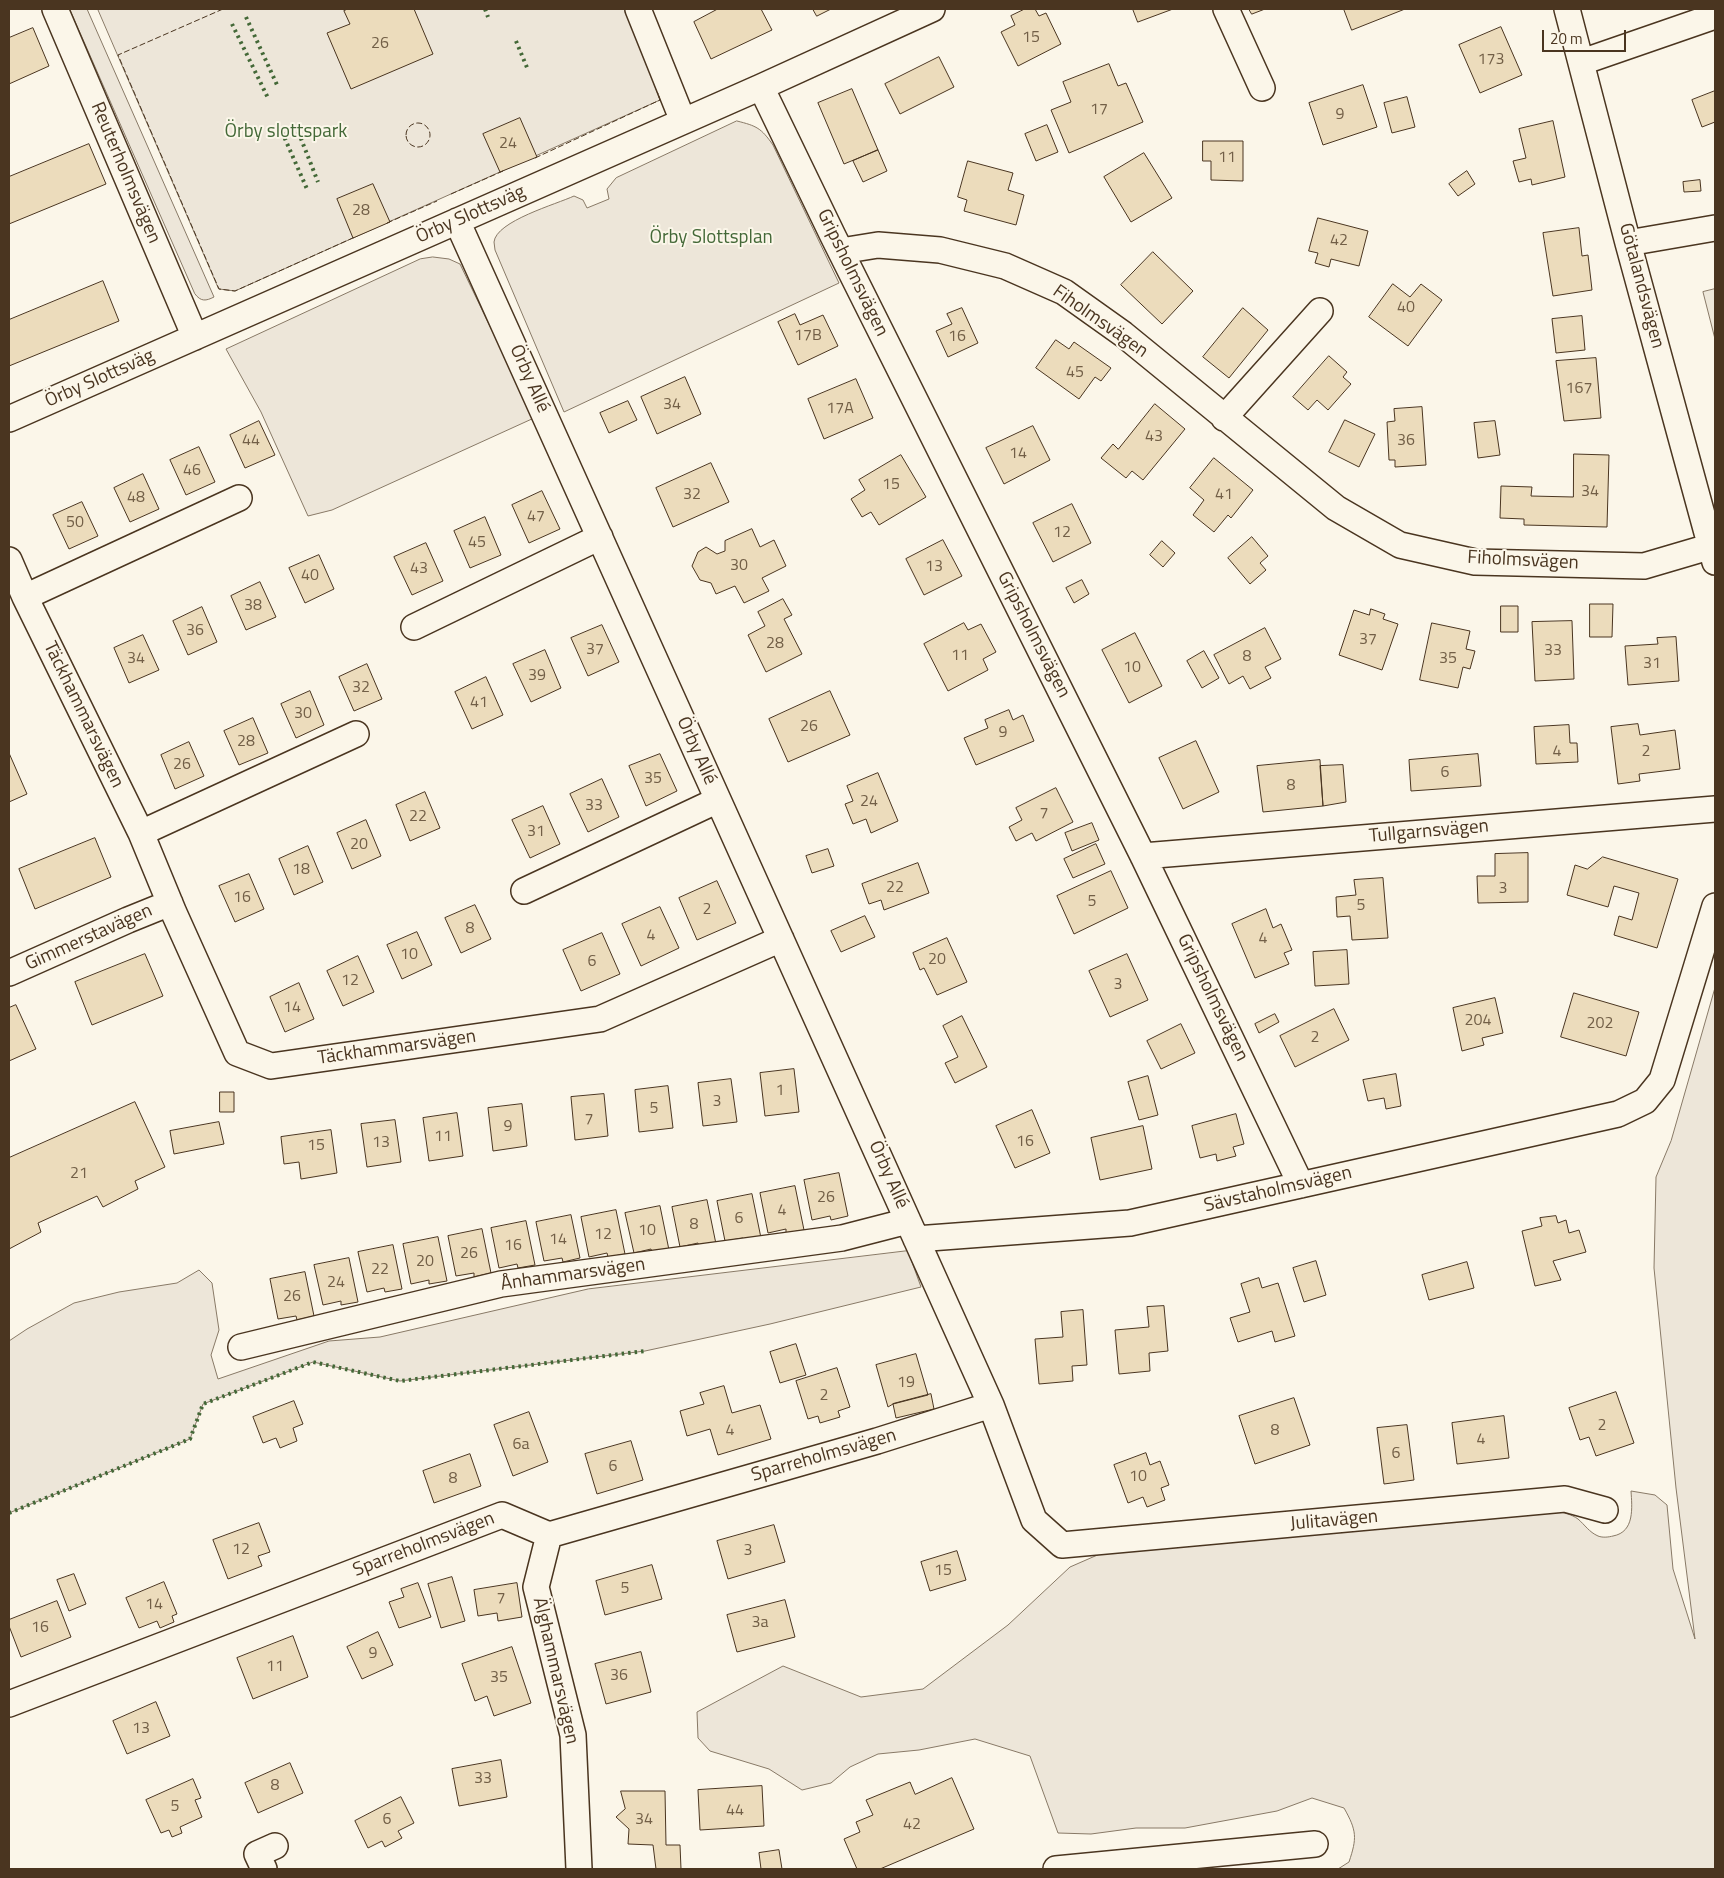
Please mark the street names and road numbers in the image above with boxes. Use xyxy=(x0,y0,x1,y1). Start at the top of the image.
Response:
street label: Reuterholmsvägen xyxy=(85,99,165,247)
street label: Örby Slottsväg xyxy=(413,181,529,249)
street label: Gripsholmsvägen xyxy=(811,206,893,340)
street label: Götalandsvägen xyxy=(1613,221,1669,351)
street label: Fiholmsvägen xyxy=(1048,281,1152,363)
street label: Örby Allé xyxy=(504,341,554,417)
street label: Örby Slottsväg xyxy=(42,345,158,413)
street label: Fiholmsvägen xyxy=(1467,547,1579,575)
street label: Gripsholmsvägen xyxy=(991,568,1075,702)
street label: Täckhammarsvägen xyxy=(38,638,128,792)
street label: Örby Allé xyxy=(671,713,721,789)
street label: Tullgarnsvägen xyxy=(1368,815,1490,849)
street label: Gimmerstavägen xyxy=(22,900,156,976)
street label: Gripsholmsvägen xyxy=(1171,931,1253,1065)
street label: Täckhammarsvägen xyxy=(316,1026,478,1070)
street label: Örby Allé xyxy=(863,1137,913,1213)
street label: Sävstaholmsvägen xyxy=(1202,1162,1354,1218)
street label: Ånhammarsvägen xyxy=(499,1254,647,1296)
street label: Sparreholmsvägen xyxy=(749,1424,899,1488)
street label: Julitavägen xyxy=(1289,1506,1379,1536)
street label: Sparreholmsvägen xyxy=(350,1508,498,1582)
street label: Älghammarsvägen xyxy=(527,1595,583,1747)

